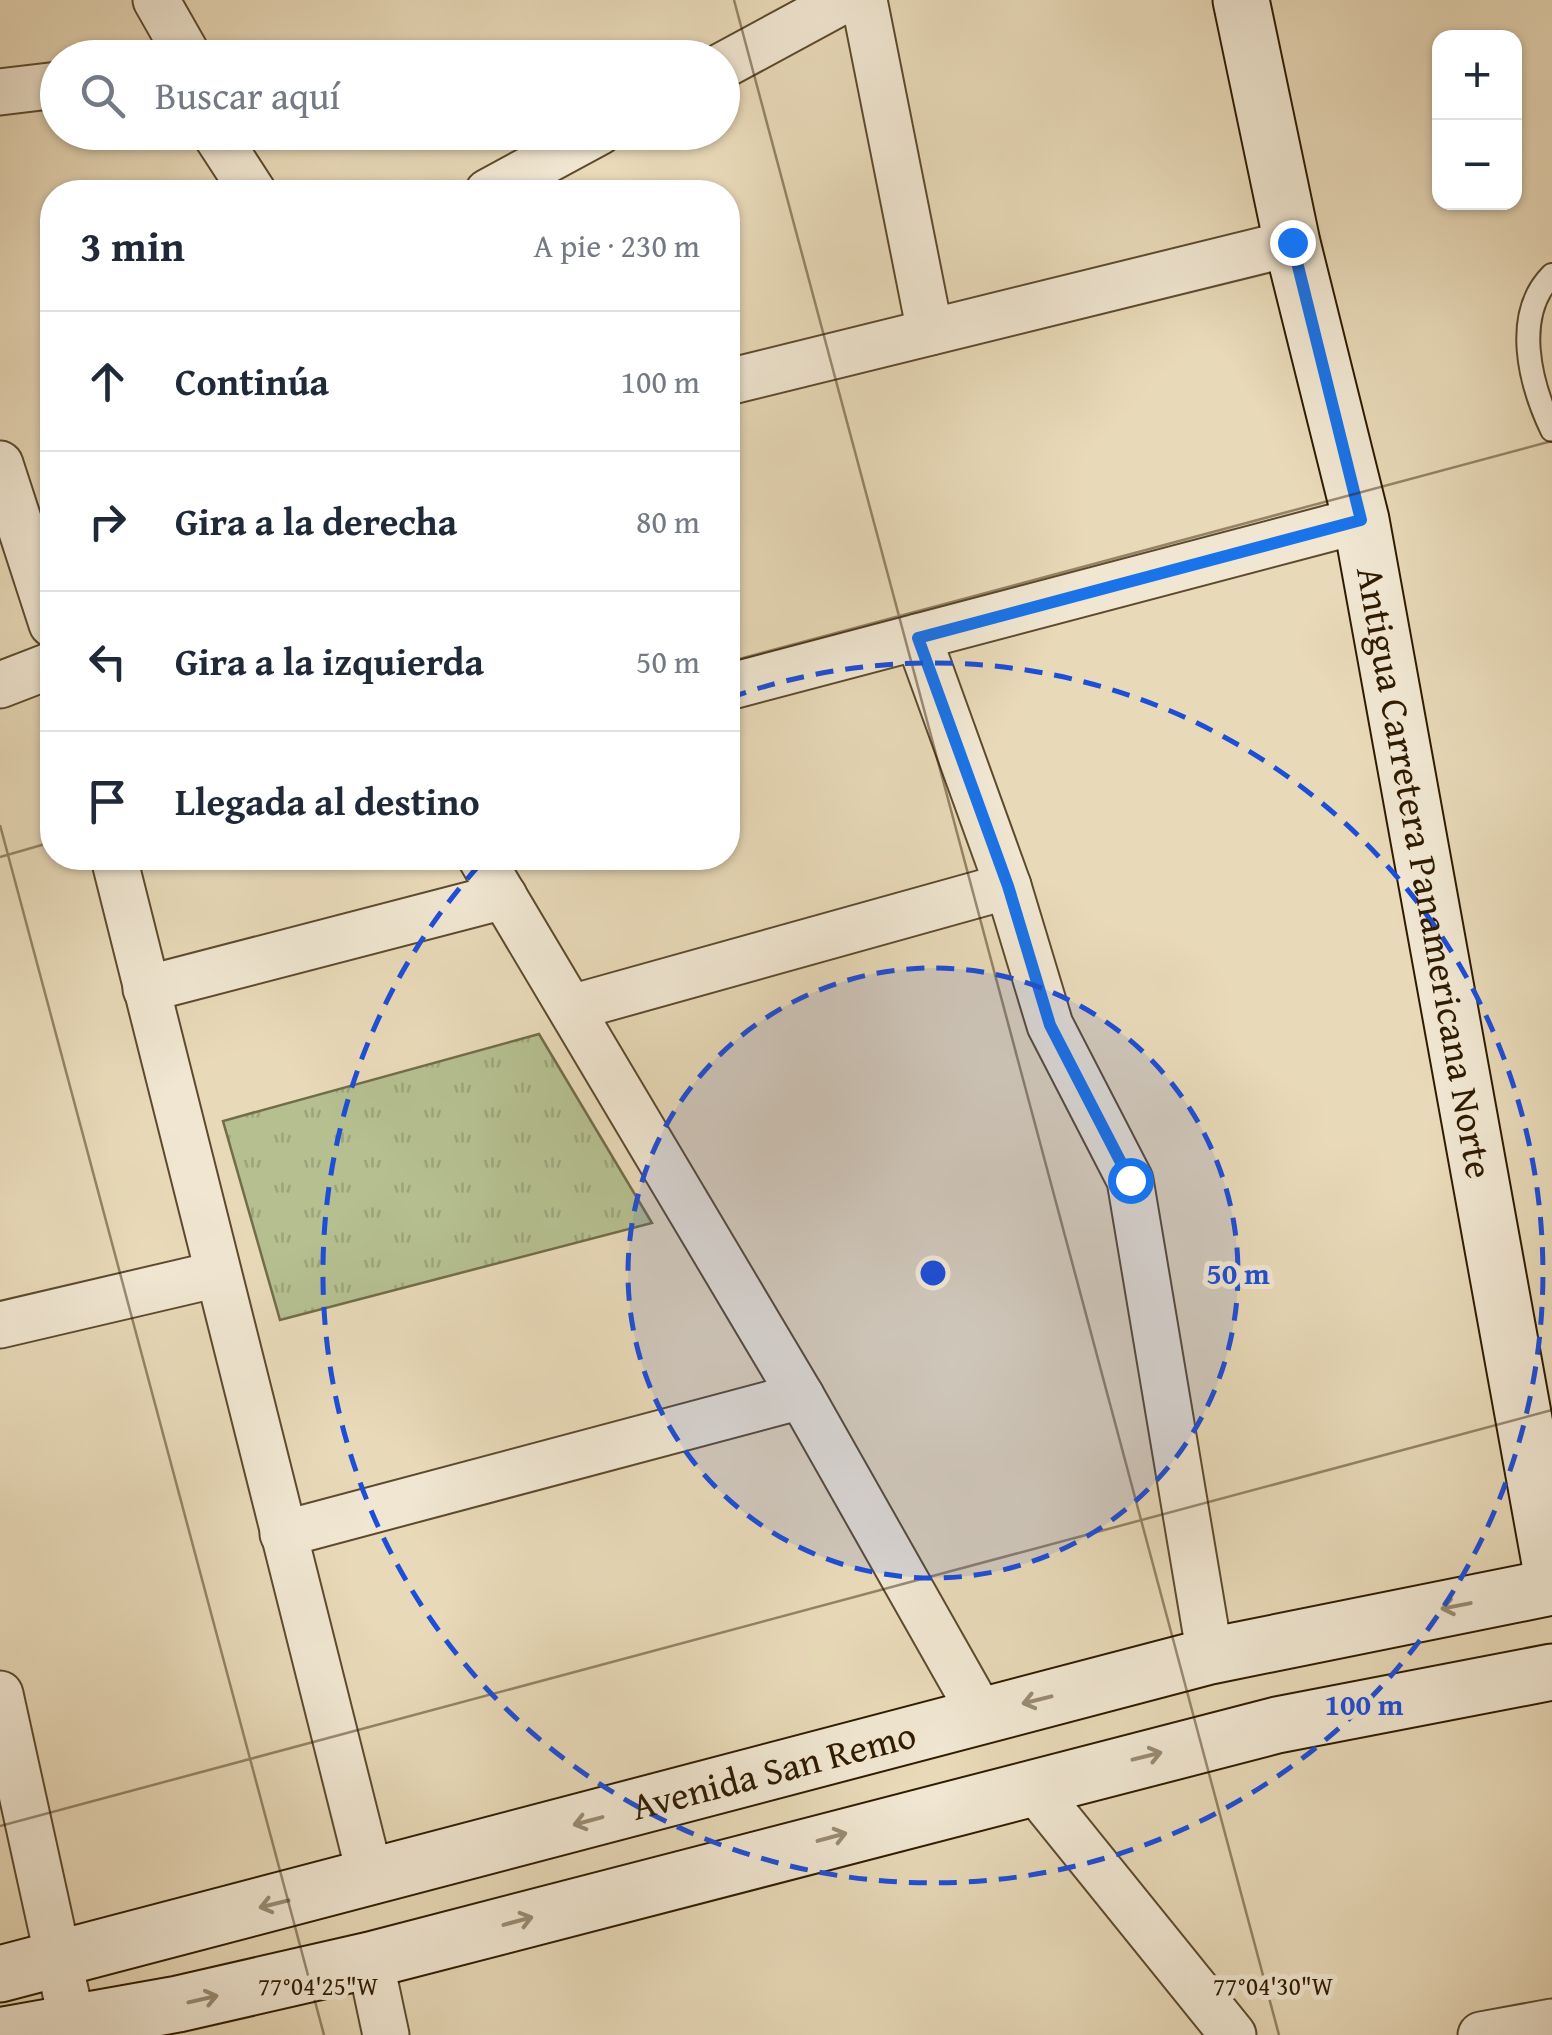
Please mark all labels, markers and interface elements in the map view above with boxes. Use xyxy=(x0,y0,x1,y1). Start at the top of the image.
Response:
map controls xyxy=(1432,30,1522,210)
button: + xyxy=(1432,30,1522,120)
search box xyxy=(40,40,740,150)
text: Buscar aquí xyxy=(155,67,340,123)
icon: search xyxy=(75,68,130,123)
button: − xyxy=(1432,120,1522,210)
text: 3 min xyxy=(80,215,185,276)
route end xyxy=(1270,220,1316,266)
text: A pie · 230 m xyxy=(533,222,700,269)
text: Continúa xyxy=(175,353,329,409)
icon: ahead xyxy=(80,354,135,409)
text: 100 m xyxy=(621,358,700,405)
text: Gira a la derecha xyxy=(175,493,457,549)
icon: right xyxy=(80,494,135,549)
text: 80 m xyxy=(636,498,700,545)
street label: Antigua Carretera Panamericana Norte xyxy=(1343,562,1509,1183)
text: Gira a la izquierda xyxy=(175,633,484,689)
icon: left xyxy=(80,634,135,689)
text: 50 m xyxy=(636,638,700,685)
text: Llegada al destino xyxy=(175,773,480,829)
icon: arrive xyxy=(80,774,135,829)
route start xyxy=(1108,1158,1154,1204)
text: 50 m xyxy=(1206,1251,1270,1295)
centre of rings xyxy=(915,1255,951,1291)
one-way arrow xyxy=(1441,1598,1473,1617)
text: 100 m xyxy=(1325,1682,1404,1726)
one-way arrow xyxy=(1022,1692,1053,1711)
street label: Avenida San Remo xyxy=(625,1705,922,1834)
one-way arrow xyxy=(1131,1746,1162,1765)
one-way arrow xyxy=(573,1812,604,1831)
one-way arrow xyxy=(816,1827,847,1846)
one-way arrow xyxy=(259,1895,290,1914)
one-way arrow xyxy=(502,1910,533,1929)
text: 77°04'25"W xyxy=(258,1968,378,2004)
text: 77°04'30"W xyxy=(1213,1968,1333,2004)
one-way arrow xyxy=(186,1989,218,2007)

